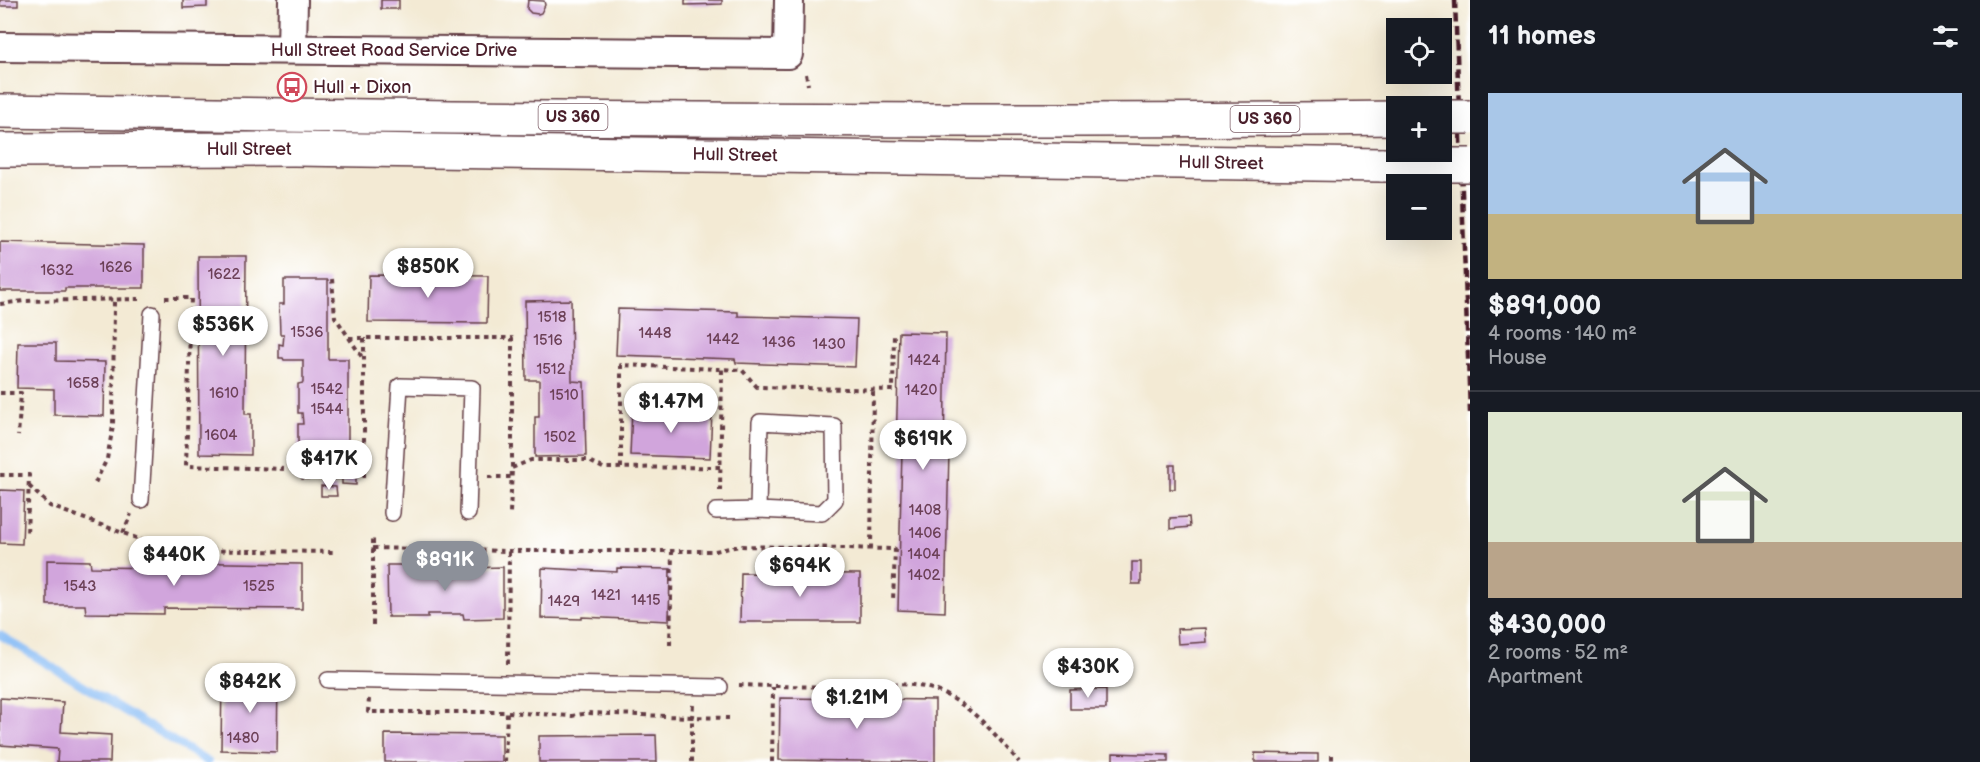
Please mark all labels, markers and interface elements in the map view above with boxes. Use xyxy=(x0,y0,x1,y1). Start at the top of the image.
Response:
map controls xyxy=(1386,18,1452,240)
button: locate xyxy=(1386,18,1452,84)
icon: filters xyxy=(1929,20,1962,53)
text: 11 homes xyxy=(1488,21,1596,52)
street label: Hull Street Road Service Drive xyxy=(271,40,518,61)
bus stop icon: Hull + Dixon xyxy=(276,71,308,103)
place label: Hull + Dixon xyxy=(313,77,411,98)
button: + xyxy=(1386,96,1452,162)
road number: US 360 xyxy=(538,104,608,130)
road number: US 360 xyxy=(1230,106,1300,132)
icon: home xyxy=(1671,132,1779,240)
street label: Hull Street xyxy=(206,139,292,160)
street label: Hull Street xyxy=(692,144,778,166)
street label: Hull Street xyxy=(1178,152,1264,174)
button: − xyxy=(1386,174,1452,240)
pin: $850K xyxy=(386,248,470,299)
text: $850K xyxy=(397,255,459,279)
house number: 1626 xyxy=(100,258,133,277)
house number: 1632 xyxy=(40,261,74,280)
house number: 1622 xyxy=(208,265,240,284)
text: $891,000 xyxy=(1488,291,1601,322)
pin: $536K xyxy=(181,306,265,357)
house number: 1518 xyxy=(538,308,567,327)
text: $536K xyxy=(192,313,254,337)
text: 4 rooms · 140 m² xyxy=(1488,322,1637,346)
house number: 1536 xyxy=(291,323,323,342)
house number: 1448 xyxy=(639,324,672,343)
house number: 1442 xyxy=(707,330,740,349)
house number: 1516 xyxy=(533,331,563,350)
house number: 1436 xyxy=(762,333,796,352)
house number: 1430 xyxy=(812,335,846,354)
text: House xyxy=(1488,346,1547,370)
house number: 1424 xyxy=(908,351,940,370)
house number: 1512 xyxy=(536,360,566,379)
house number: 1658 xyxy=(67,374,99,393)
house number: 1542 xyxy=(311,380,343,399)
house number: 1420 xyxy=(905,381,937,400)
pin: $1.47M xyxy=(622,383,720,434)
house number: 1610 xyxy=(209,384,239,403)
house number: 1510 xyxy=(549,386,579,405)
text: $1.47M xyxy=(638,390,704,414)
house number: 1544 xyxy=(311,400,343,419)
pin: $619K xyxy=(881,420,965,471)
house number: 1604 xyxy=(205,426,237,445)
text: $619K xyxy=(893,427,953,451)
house number: 1502 xyxy=(544,428,576,447)
pin: $417K xyxy=(287,440,371,491)
text: $417K xyxy=(300,447,358,471)
icon: home xyxy=(1671,451,1779,559)
house number: 1408 xyxy=(909,501,942,520)
house number: 1406 xyxy=(909,524,941,543)
pin: $440K xyxy=(132,536,216,587)
pin: $891K xyxy=(403,541,487,592)
text: $440K xyxy=(143,543,205,567)
house number: 1404 xyxy=(908,545,940,564)
pin: $694K xyxy=(758,547,842,598)
text: $891K xyxy=(416,548,474,572)
text: $694K xyxy=(769,554,831,578)
house number: 1402 xyxy=(908,566,940,585)
house number: 1543 xyxy=(64,577,96,596)
house number: 1525 xyxy=(243,577,275,596)
house number: 1421 xyxy=(591,586,621,605)
house number: 1415 xyxy=(631,591,661,610)
house number: 1429 xyxy=(548,592,580,611)
text: $430,000 xyxy=(1488,610,1606,641)
text: 2 rooms · 52 m² xyxy=(1488,641,1628,665)
pin: $430K xyxy=(1046,648,1130,699)
text: $430K xyxy=(1057,655,1119,679)
pin: $842K xyxy=(208,663,292,714)
text: Apartment xyxy=(1488,665,1583,689)
text: $842K xyxy=(219,670,281,694)
pin: $1.21M xyxy=(808,679,906,730)
text: $1.21M xyxy=(825,686,889,710)
house number: 1480 xyxy=(227,729,259,748)

